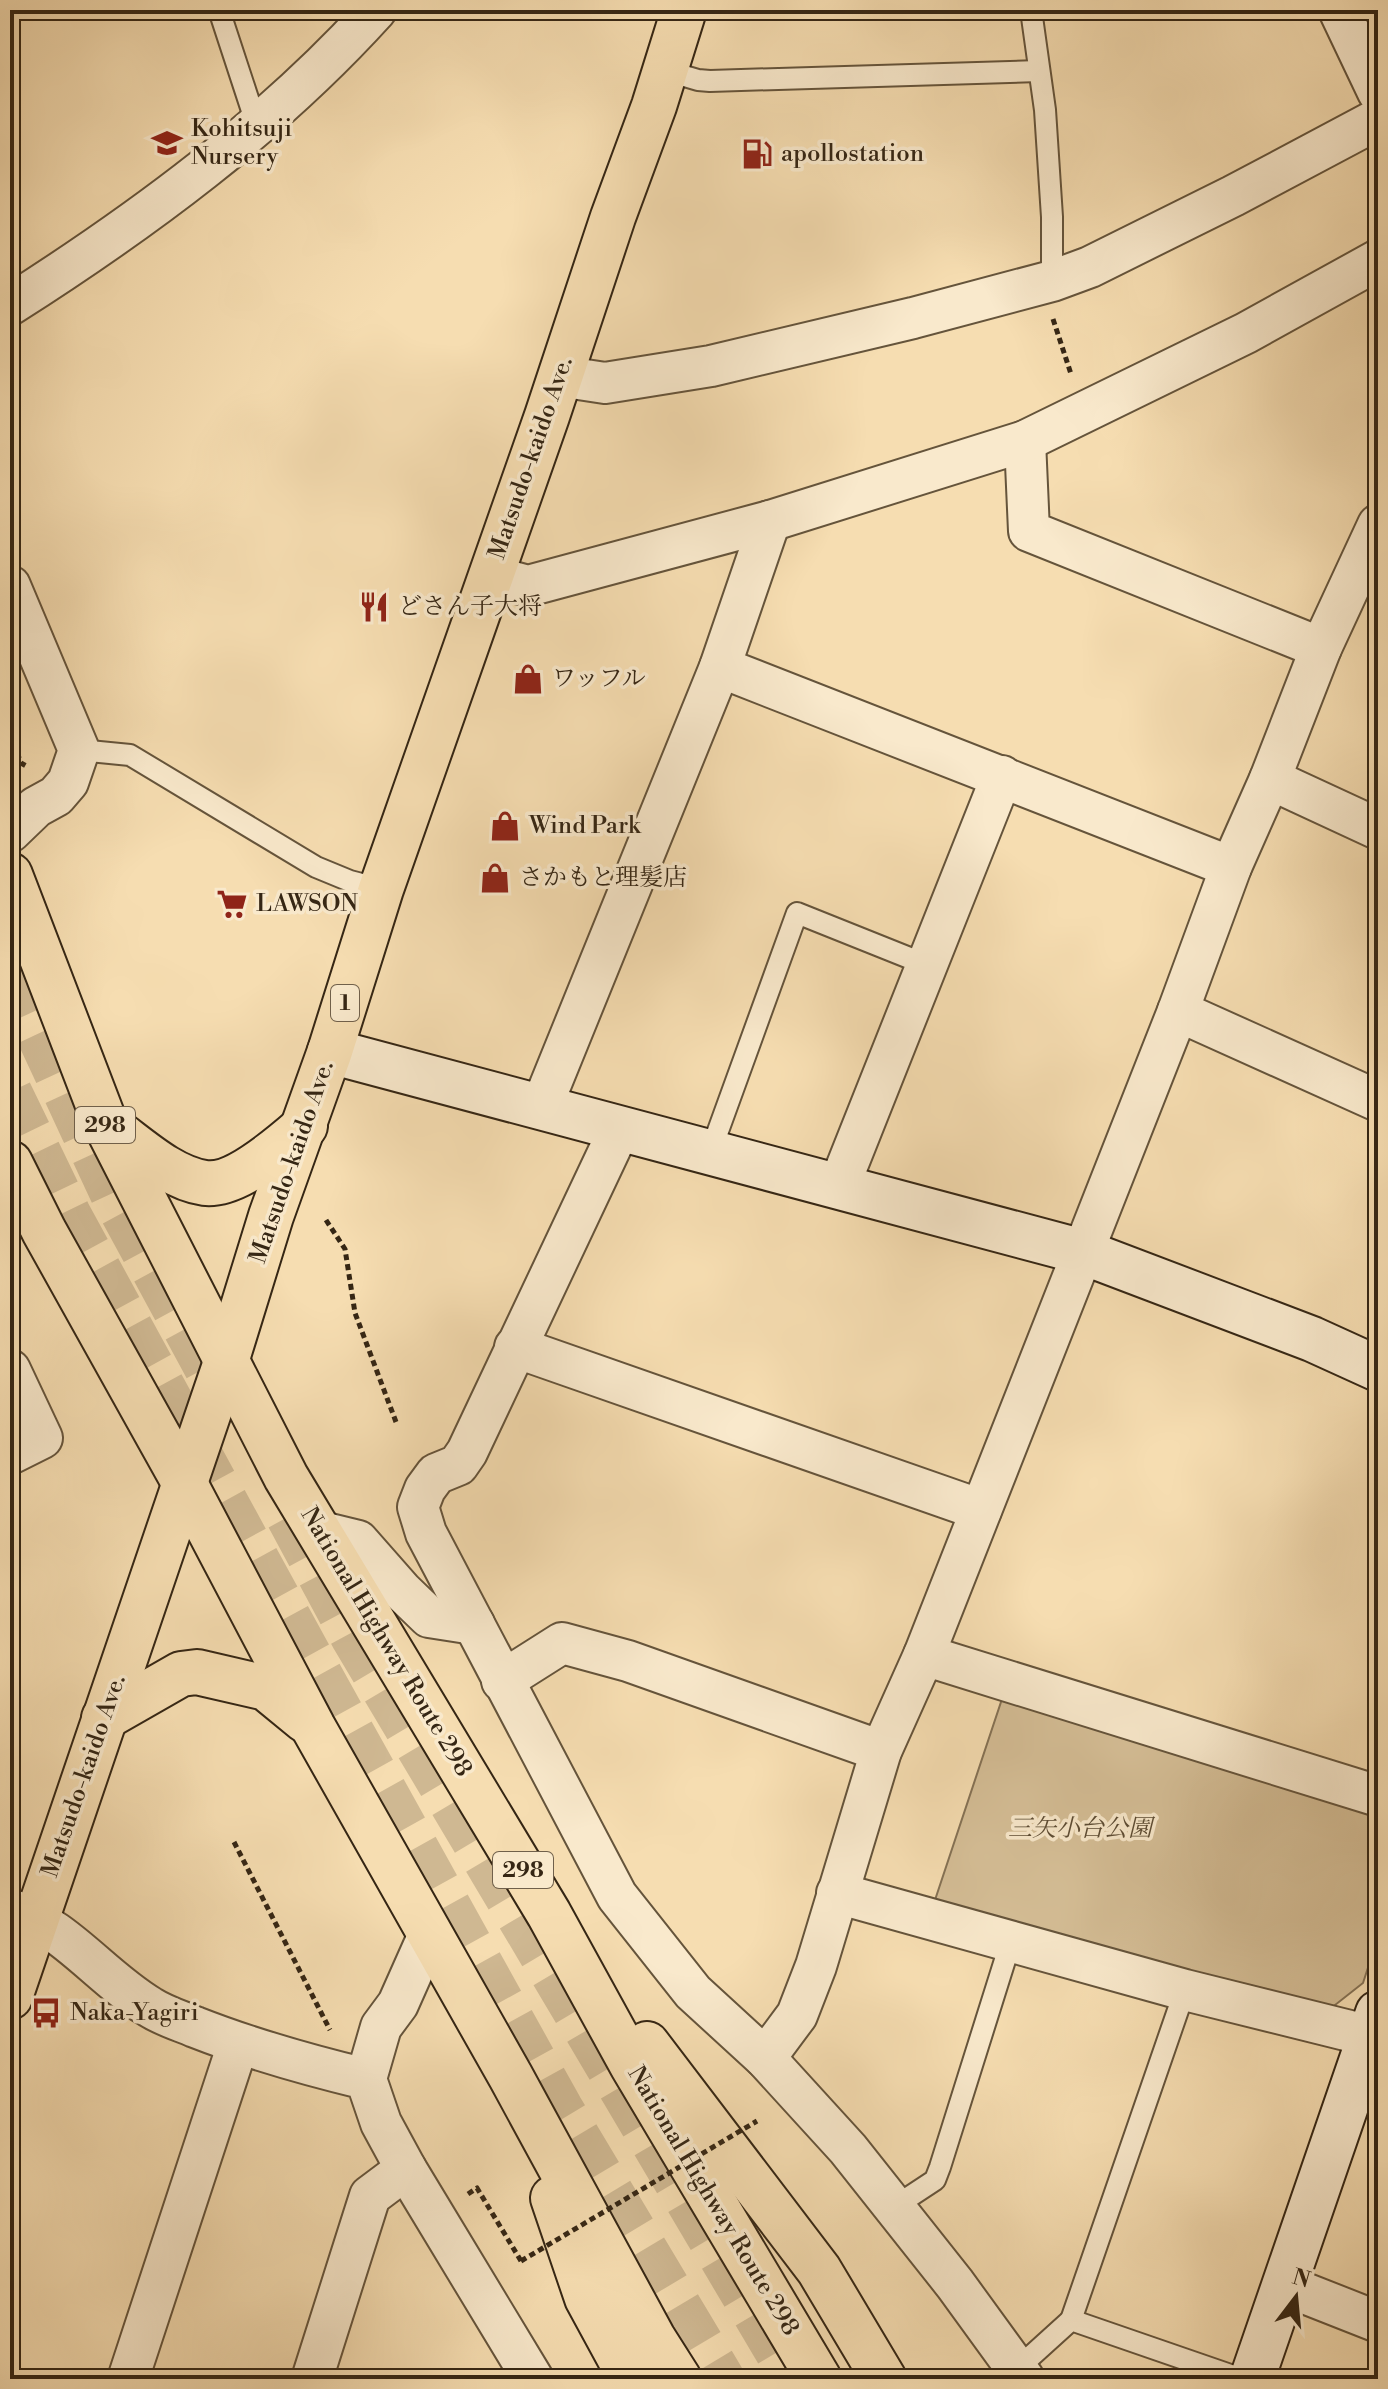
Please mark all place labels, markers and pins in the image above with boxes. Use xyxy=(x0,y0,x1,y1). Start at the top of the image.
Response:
place label: Kohitsuji Nursery xyxy=(191,114,292,172)
school or university icon: Kohitsuji Nursery xyxy=(150,126,184,160)
fuel station icon: apollostation xyxy=(740,137,774,171)
place label: apollostation xyxy=(781,139,924,169)
restaurant icon: どさん子大将 xyxy=(357,590,391,624)
place label: どさん子大将 xyxy=(398,592,542,622)
shop icon: ワッフル xyxy=(511,662,545,696)
place label: ワッフル xyxy=(552,664,646,694)
shop icon: Wind Park xyxy=(488,809,522,843)
place label: Wind Park xyxy=(528,811,642,841)
shop icon: さかもと理髪店 xyxy=(478,861,512,895)
place label: さかもと理髪店 xyxy=(519,863,687,893)
supermarket icon: LAWSON xyxy=(215,887,249,921)
place label: LAWSON xyxy=(256,889,358,919)
bus stop icon: Naka-Yagiri xyxy=(29,1996,63,2030)
place label: Naka-Yagiri xyxy=(70,1998,199,2028)

